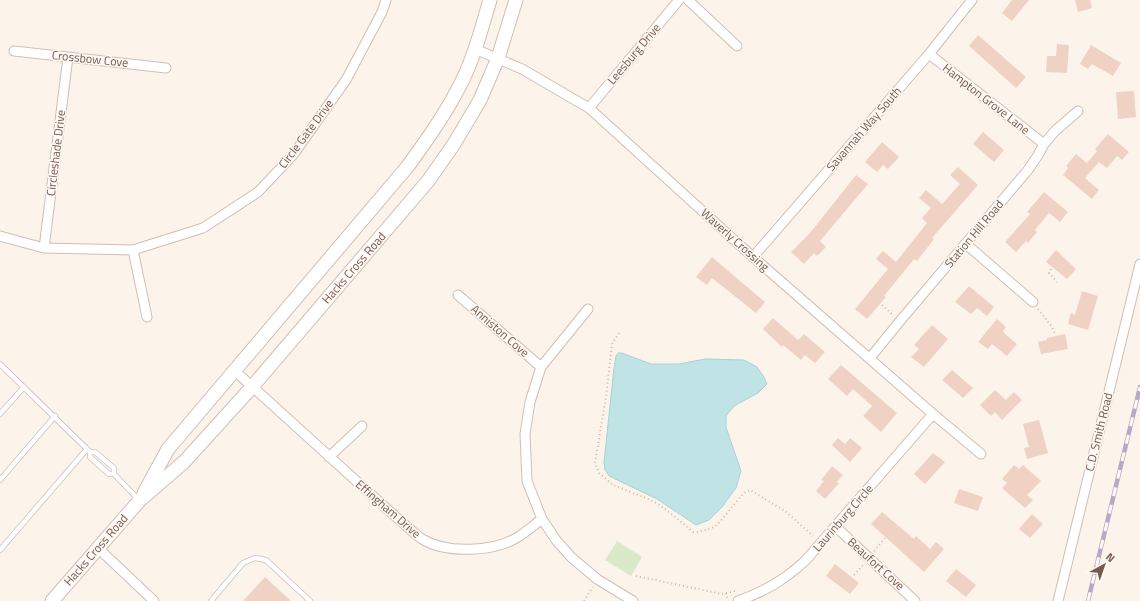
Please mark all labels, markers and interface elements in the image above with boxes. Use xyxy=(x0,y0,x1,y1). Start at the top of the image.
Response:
street label: Leesburg Drive xyxy=(602,19,665,89)
street label: Crossbow Cove xyxy=(51,45,129,72)
street label: Hampton Grove Lane xyxy=(939,58,1034,139)
street label: Savannah Way South xyxy=(821,82,906,175)
street label: Circle Gate Drive xyxy=(273,95,338,172)
street label: Circleshade Drive xyxy=(41,109,70,197)
street label: Station Hill Road xyxy=(939,195,1008,272)
street label: Waverly Crossing xyxy=(697,204,774,276)
street label: Hacks Cross Road xyxy=(317,227,390,308)
street label: Anniston Cove xyxy=(467,300,534,361)
street label: C.D. Smith Road xyxy=(1080,391,1117,473)
street label: Effingham Drive xyxy=(351,475,425,542)
street label: Laurinburg Circle xyxy=(808,480,877,556)
street label: Hacks Cross Road xyxy=(59,509,132,590)
street label: Beaufort Cove xyxy=(843,533,909,595)
north arrow xyxy=(1084,545,1124,585)
text: N xyxy=(1102,549,1118,566)

